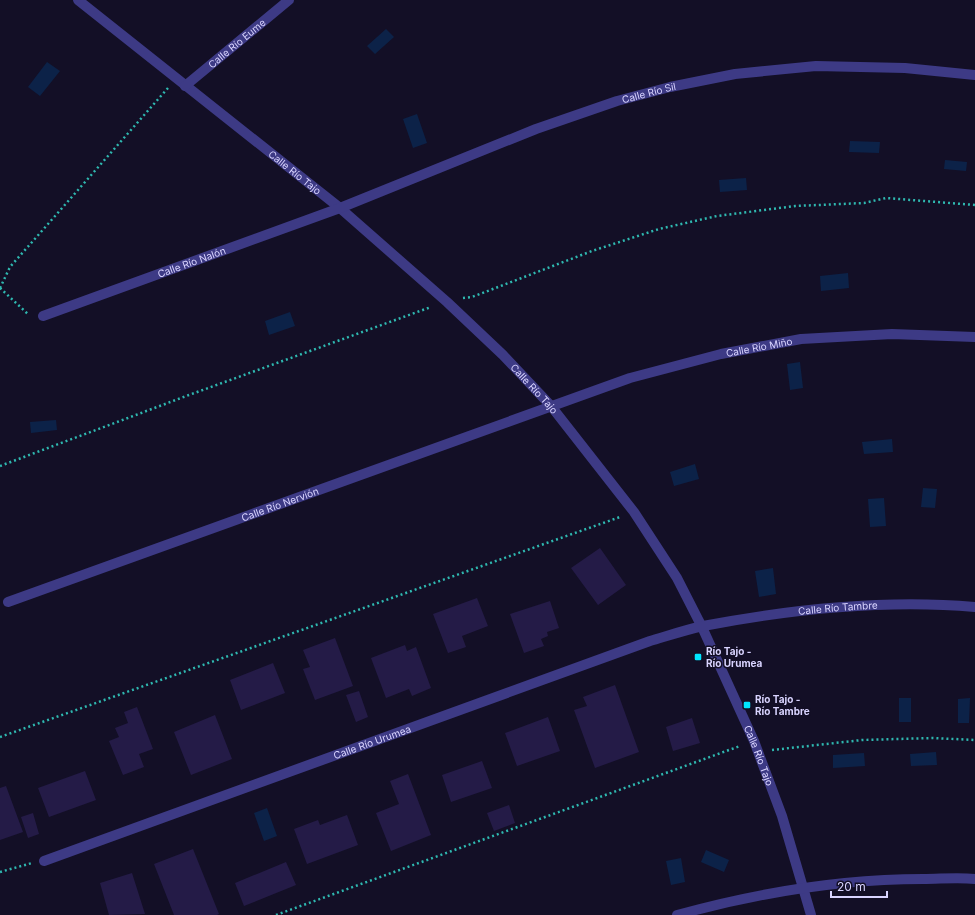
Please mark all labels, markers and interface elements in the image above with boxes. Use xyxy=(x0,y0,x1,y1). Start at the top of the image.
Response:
street label: Calle Río Eume xyxy=(206,16,268,70)
street label: Calle Río Sil xyxy=(621,80,677,105)
street label: Calle Río Tajo xyxy=(266,148,324,197)
street label: Calle Río Nalón xyxy=(156,244,227,280)
street label: Calle Río Miño xyxy=(725,335,793,359)
street label: Calle Río Tajo xyxy=(508,361,561,416)
street label: Calle Río Nervión xyxy=(240,485,320,524)
street label: Calle Río Tambre xyxy=(797,599,878,617)
place label: Río Tajo - Río Urumea xyxy=(706,645,763,669)
marker: Río Tajo - Río Urumea xyxy=(693,652,703,662)
place label: Río Tajo - Río Tambre xyxy=(755,693,810,717)
marker: Río Tajo - Río Tambre xyxy=(742,700,752,710)
street label: Calle Río Urumea xyxy=(332,722,412,761)
street label: Calle Río Tajo xyxy=(742,723,776,787)
scale bar xyxy=(831,873,887,899)
text: 20 m xyxy=(837,879,866,894)

